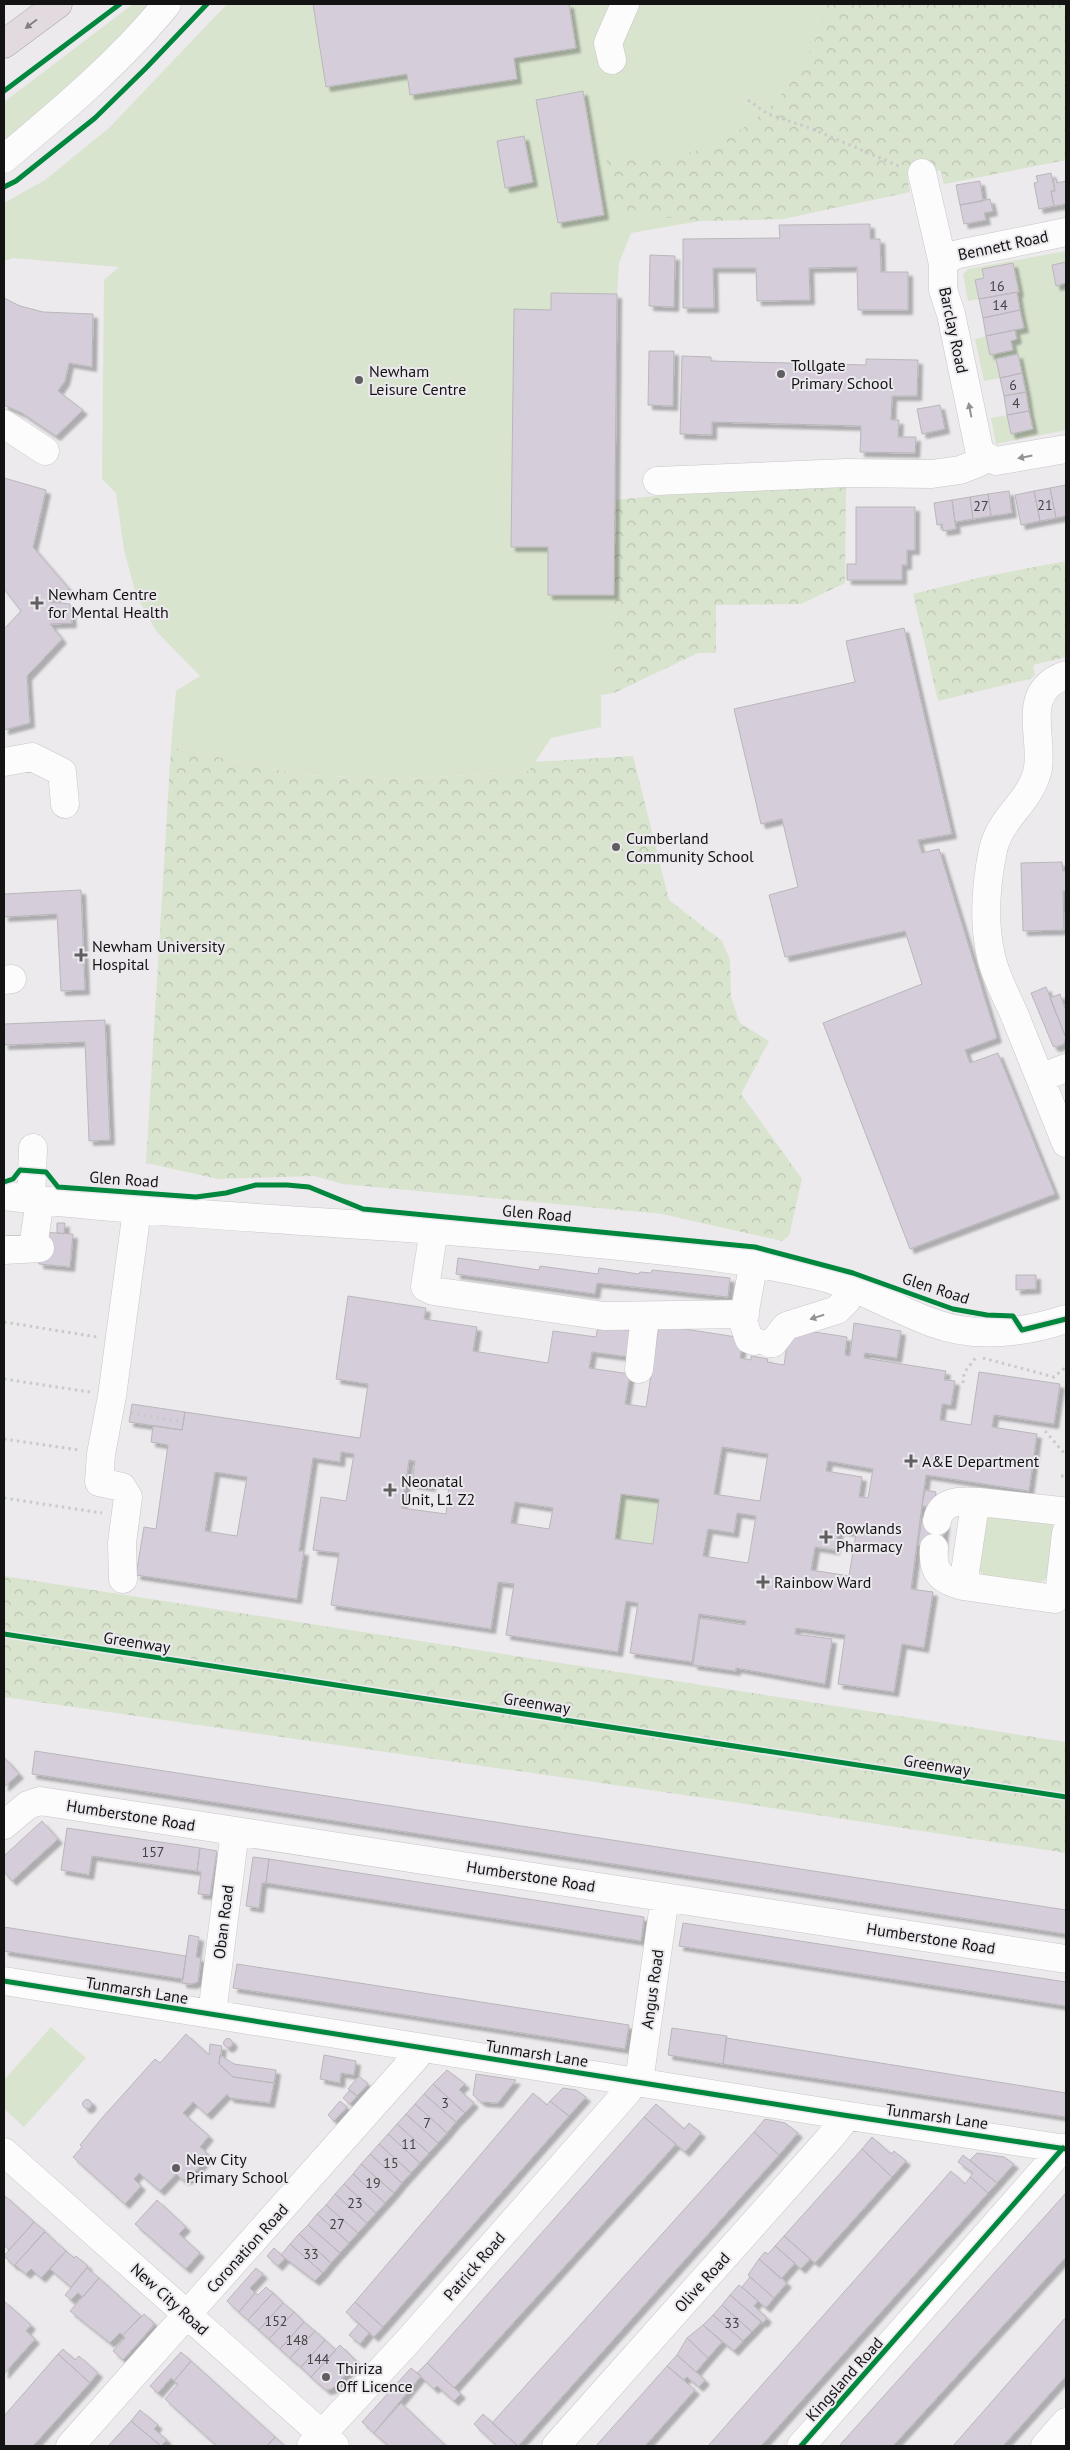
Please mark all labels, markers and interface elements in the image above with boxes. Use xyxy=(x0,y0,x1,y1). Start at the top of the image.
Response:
one-way arrow xyxy=(25,19,38,30)
street label: Bennett Road xyxy=(956,226,1050,264)
house number: 16 xyxy=(989,277,1005,295)
street label: Barclay Road xyxy=(935,285,973,375)
house number: 14 xyxy=(992,296,1008,314)
place label: Tollgate Primary School xyxy=(791,355,893,393)
place label: Newham Leisure Centre xyxy=(369,361,466,399)
marker: Tollgate Primary School xyxy=(775,368,787,380)
marker: Newham Leisure Centre xyxy=(353,374,365,386)
house number: 6 xyxy=(1009,376,1017,394)
house number: 4 xyxy=(1012,394,1020,412)
one-way arrow xyxy=(966,403,974,418)
one-way arrow xyxy=(1017,453,1033,461)
house number: 21 xyxy=(1037,496,1053,514)
house number: 27 xyxy=(973,497,989,515)
place label: Newham Centre for Mental Health xyxy=(48,584,169,622)
marker: Newham Centre for Mental Health xyxy=(30,596,44,610)
place label: Cumberland Community School xyxy=(626,828,754,866)
marker: Cumberland Community School xyxy=(610,841,622,853)
place label: Newham University Hospital xyxy=(92,936,225,974)
marker: Newham University Hospital xyxy=(74,948,88,962)
street label: Glen Road xyxy=(89,1167,159,1191)
street label: Glen Road xyxy=(502,1200,572,1226)
street label: Glen Road xyxy=(900,1268,972,1308)
one-way arrow xyxy=(810,1313,825,1321)
place label: A&E Department xyxy=(922,1451,1040,1471)
marker: A&E Department xyxy=(904,1454,918,1468)
place label: Neonatal Unit, L1 Z2 xyxy=(401,1471,475,1509)
marker: Neonatal Unit, L1 Z2 xyxy=(383,1483,397,1497)
place label: Rowlands Pharmacy xyxy=(836,1518,903,1556)
marker: Rowlands Pharmacy xyxy=(820,1531,832,1543)
place label: Rainbow Ward xyxy=(774,1572,871,1592)
marker: Rainbow Ward xyxy=(756,1575,770,1589)
street label: Greenway xyxy=(102,1627,172,1657)
street label: Greenway xyxy=(502,1688,572,1718)
street label: Greenway xyxy=(902,1750,972,1780)
street label: Humberstone Road xyxy=(65,1795,197,1835)
house number: 157 xyxy=(142,1843,164,1861)
street label: Humberstone Road xyxy=(465,1856,597,1896)
street label: Oban Road xyxy=(209,1884,237,1960)
street label: Humberstone Road xyxy=(865,1918,997,1958)
street label: Angus Road xyxy=(637,1948,667,2030)
street label: Tunmarsh Lane xyxy=(84,1972,190,2008)
street label: Tunmarsh Lane xyxy=(484,2035,590,2071)
house number: 3 xyxy=(441,2094,449,2112)
street label: Tunmarsh Lane xyxy=(884,2099,990,2133)
house number: 7 xyxy=(423,2114,431,2132)
house number: 11 xyxy=(401,2135,417,2153)
place label: New City Primary School xyxy=(186,2149,288,2187)
house number: 15 xyxy=(383,2154,399,2172)
marker: New City Primary School xyxy=(170,2162,182,2174)
house number: 19 xyxy=(365,2174,381,2192)
house number: 23 xyxy=(347,2194,363,2212)
street label: Coronation Road xyxy=(202,2199,292,2297)
house number: 27 xyxy=(329,2215,345,2233)
street label: Patrick Road xyxy=(439,2228,509,2304)
house number: 33 xyxy=(303,2245,319,2263)
street label: Olive Road xyxy=(670,2248,734,2316)
street label: New City Road xyxy=(127,2259,213,2339)
house number: 152 xyxy=(265,2312,287,2330)
house number: 33 xyxy=(724,2314,740,2332)
house number: 148 xyxy=(286,2331,308,2349)
street label: Kingsland Road xyxy=(801,2333,887,2425)
house number: 144 xyxy=(307,2350,330,2368)
place label: Thiriza Off Licence xyxy=(336,2358,413,2396)
marker: Thiriza Off Licence xyxy=(320,2371,332,2383)

